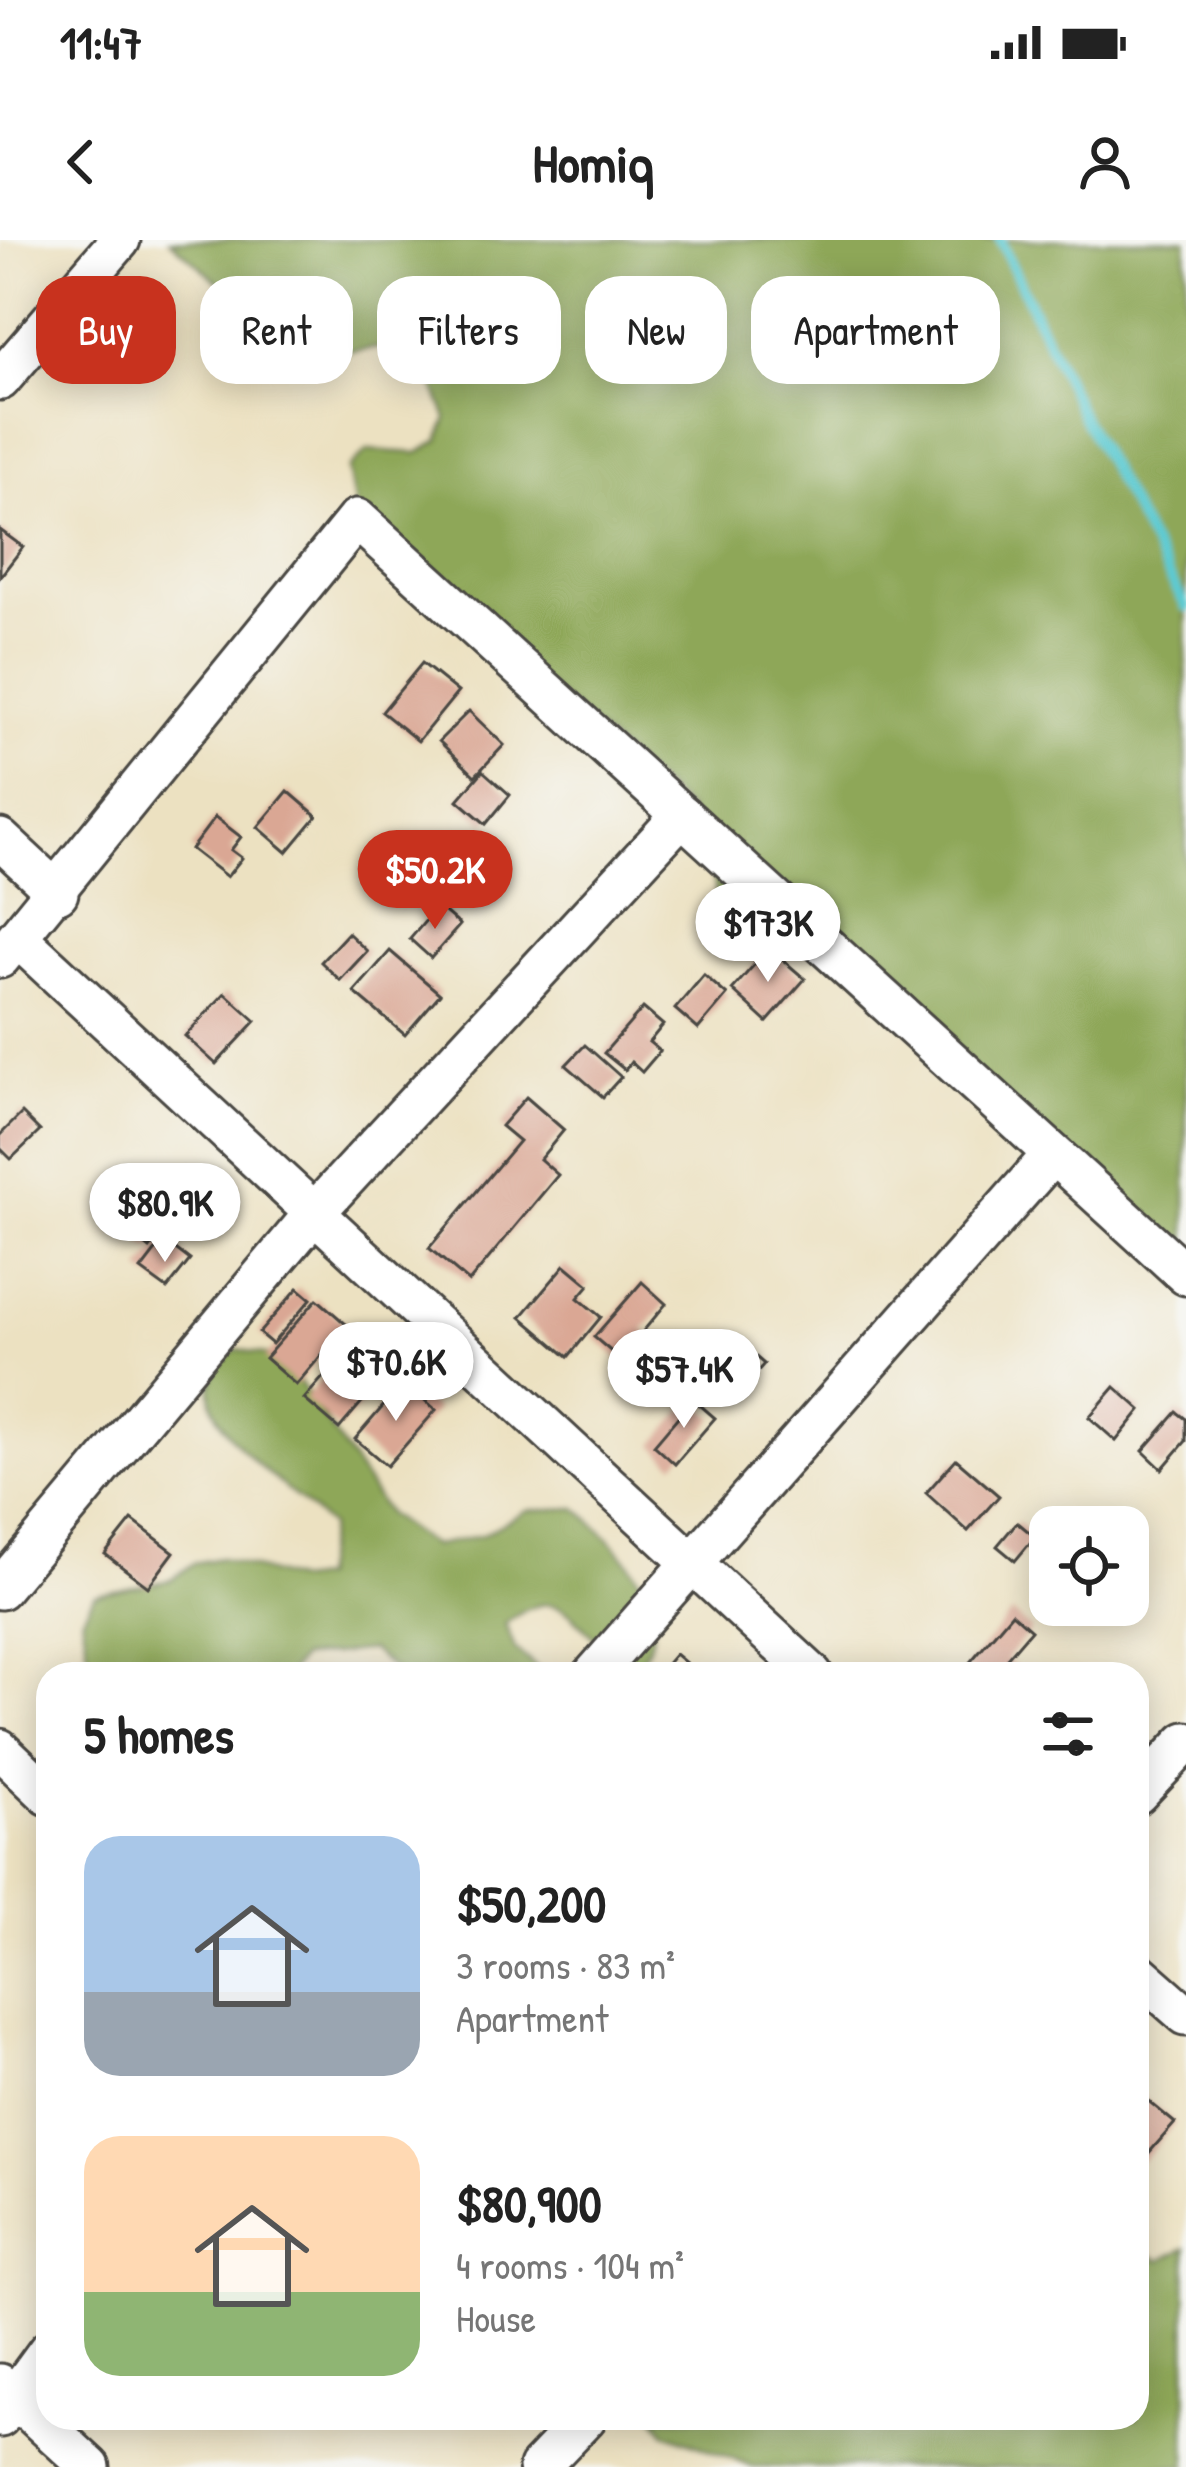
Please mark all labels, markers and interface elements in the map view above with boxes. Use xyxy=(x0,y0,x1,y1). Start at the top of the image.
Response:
text: 11:47 xyxy=(60,12,142,73)
text: Homiq xyxy=(533,126,653,199)
icon: back xyxy=(48,129,114,195)
icon: person xyxy=(1072,129,1138,195)
chip: Buy xyxy=(36,276,176,384)
chip: Rent xyxy=(200,276,353,384)
chip: Filters xyxy=(377,276,561,384)
chip: New xyxy=(585,276,727,384)
chip: Apartment xyxy=(751,276,1000,384)
pin: $50.2K xyxy=(337,830,533,932)
text: $50.2K xyxy=(385,842,485,895)
pin: $173K xyxy=(684,883,852,985)
text: $173K xyxy=(722,895,814,948)
pin: $80.9K xyxy=(67,1163,263,1265)
text: $80.9K xyxy=(116,1175,214,1228)
pin: $70.6K xyxy=(298,1322,494,1424)
pin: $57.4K xyxy=(586,1329,782,1431)
text: $70.6K xyxy=(346,1334,446,1387)
text: $57.4K xyxy=(635,1341,733,1394)
map controls xyxy=(1029,1506,1149,1626)
button: locate xyxy=(1029,1506,1149,1626)
text: 5 homes xyxy=(84,1700,234,1769)
icon: filters xyxy=(1035,1701,1101,1767)
text: $50,200 xyxy=(456,1869,606,1938)
icon: home xyxy=(180,1884,324,2028)
text: 3 rooms · 83 m² xyxy=(456,1938,675,1991)
text: Apartment xyxy=(456,1991,609,2044)
text: $80,900 xyxy=(456,2169,602,2238)
icon: home xyxy=(180,2184,324,2328)
text: 4 rooms · 104 m² xyxy=(456,2238,684,2291)
text: House xyxy=(456,2291,536,2344)

